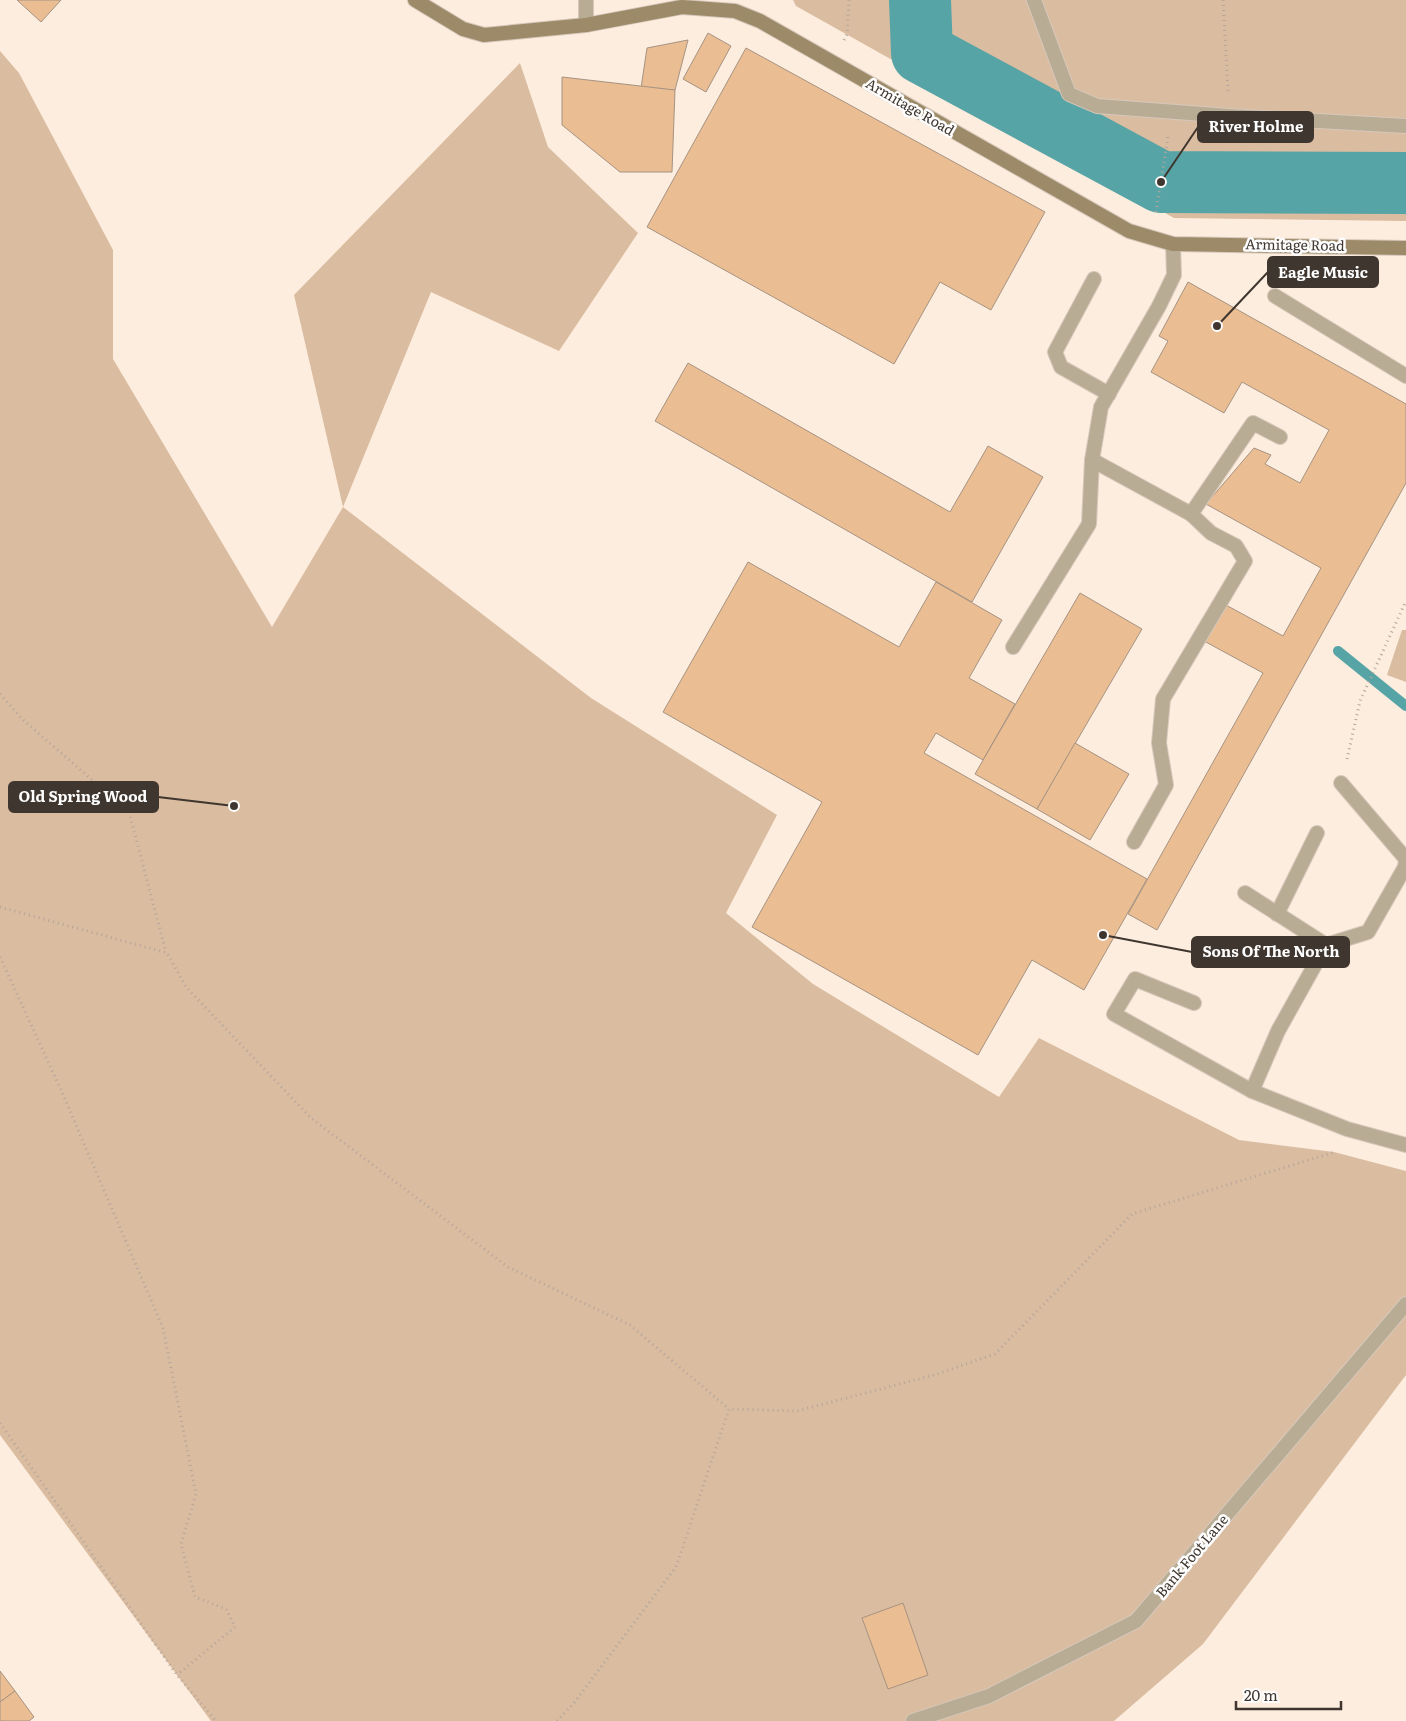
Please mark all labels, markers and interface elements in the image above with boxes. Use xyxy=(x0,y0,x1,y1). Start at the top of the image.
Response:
street label: Armitage Road xyxy=(863,73,959,140)
callout: River Holme xyxy=(1198,112,1313,142)
text: River Holme xyxy=(1208,114,1304,137)
street label: Armitage Road xyxy=(1245,233,1345,255)
callout: Eagle Music xyxy=(1268,257,1378,287)
text: Eagle Music xyxy=(1278,260,1368,283)
callout: Old Spring Wood xyxy=(9,782,158,812)
text: Old Spring Wood xyxy=(19,784,148,807)
callout: Sons Of The North xyxy=(1192,937,1349,967)
text: Sons Of The North xyxy=(1202,939,1340,962)
street label: Bank Foot Lane xyxy=(1151,1510,1232,1601)
scale bar xyxy=(1236,1678,1341,1710)
text: 20 m xyxy=(1244,1683,1278,1706)

